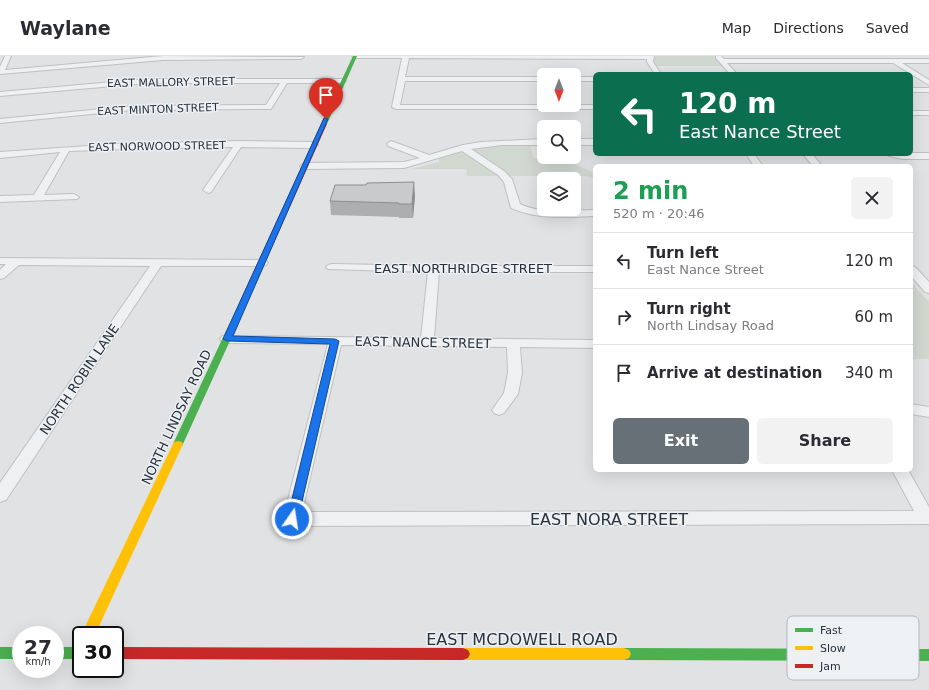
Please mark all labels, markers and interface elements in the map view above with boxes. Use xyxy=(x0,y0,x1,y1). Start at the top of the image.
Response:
text: Waylane xyxy=(20,17,111,39)
text: Map xyxy=(722,20,751,36)
text: Directions xyxy=(773,20,844,36)
text: Saved xyxy=(866,20,909,36)
north arrow xyxy=(537,68,581,112)
map controls xyxy=(537,68,581,216)
street label: EAST MALLORY STREET xyxy=(107,75,236,90)
pin xyxy=(309,78,343,119)
icon: arrive xyxy=(315,84,337,106)
text: 120 m xyxy=(679,87,776,120)
icon: left xyxy=(613,88,665,140)
street label: EAST MINTON STREET xyxy=(97,101,219,118)
button: search xyxy=(537,120,581,164)
text: East Nance Street xyxy=(679,121,841,142)
street label: EAST NORWOOD STREET xyxy=(88,139,226,154)
button: layers xyxy=(537,172,581,216)
text: 2 min xyxy=(613,177,688,205)
button: close xyxy=(851,177,893,219)
text: 520 m · 20:46 xyxy=(613,206,704,221)
text: Turn left xyxy=(647,244,719,262)
icon: left xyxy=(613,250,635,272)
text: 120 m xyxy=(845,252,893,270)
street label: EAST NORTHRIDGE STREET xyxy=(374,261,552,276)
text: East Nance Street xyxy=(647,262,764,277)
text: Turn right xyxy=(647,300,731,318)
icon: right xyxy=(613,306,635,328)
text: 60 m xyxy=(855,308,893,326)
text: North Lindsay Road xyxy=(647,318,774,333)
street label: NORTH ROBIN LANE xyxy=(37,321,122,437)
street label: EAST NANCE STREET xyxy=(354,334,492,351)
street label: NORTH LINDSAY ROAD xyxy=(139,347,214,487)
icon: arrive xyxy=(613,362,635,384)
text: Arrive at destination xyxy=(647,364,822,382)
text: 340 m xyxy=(845,364,893,382)
button: Exit xyxy=(613,418,749,464)
button: Share xyxy=(757,418,893,464)
position arrow xyxy=(271,498,313,540)
street label: EAST NORA STREET xyxy=(530,510,688,529)
legend xyxy=(787,616,919,680)
text: Fast xyxy=(820,624,843,637)
speed limit sign: 30 xyxy=(72,626,124,678)
street label: EAST MCDOWELL ROAD xyxy=(426,630,618,649)
text: 27 xyxy=(24,635,52,659)
text: Slow xyxy=(820,642,846,655)
text: km/h xyxy=(25,656,51,667)
text: Jam xyxy=(819,660,841,673)

